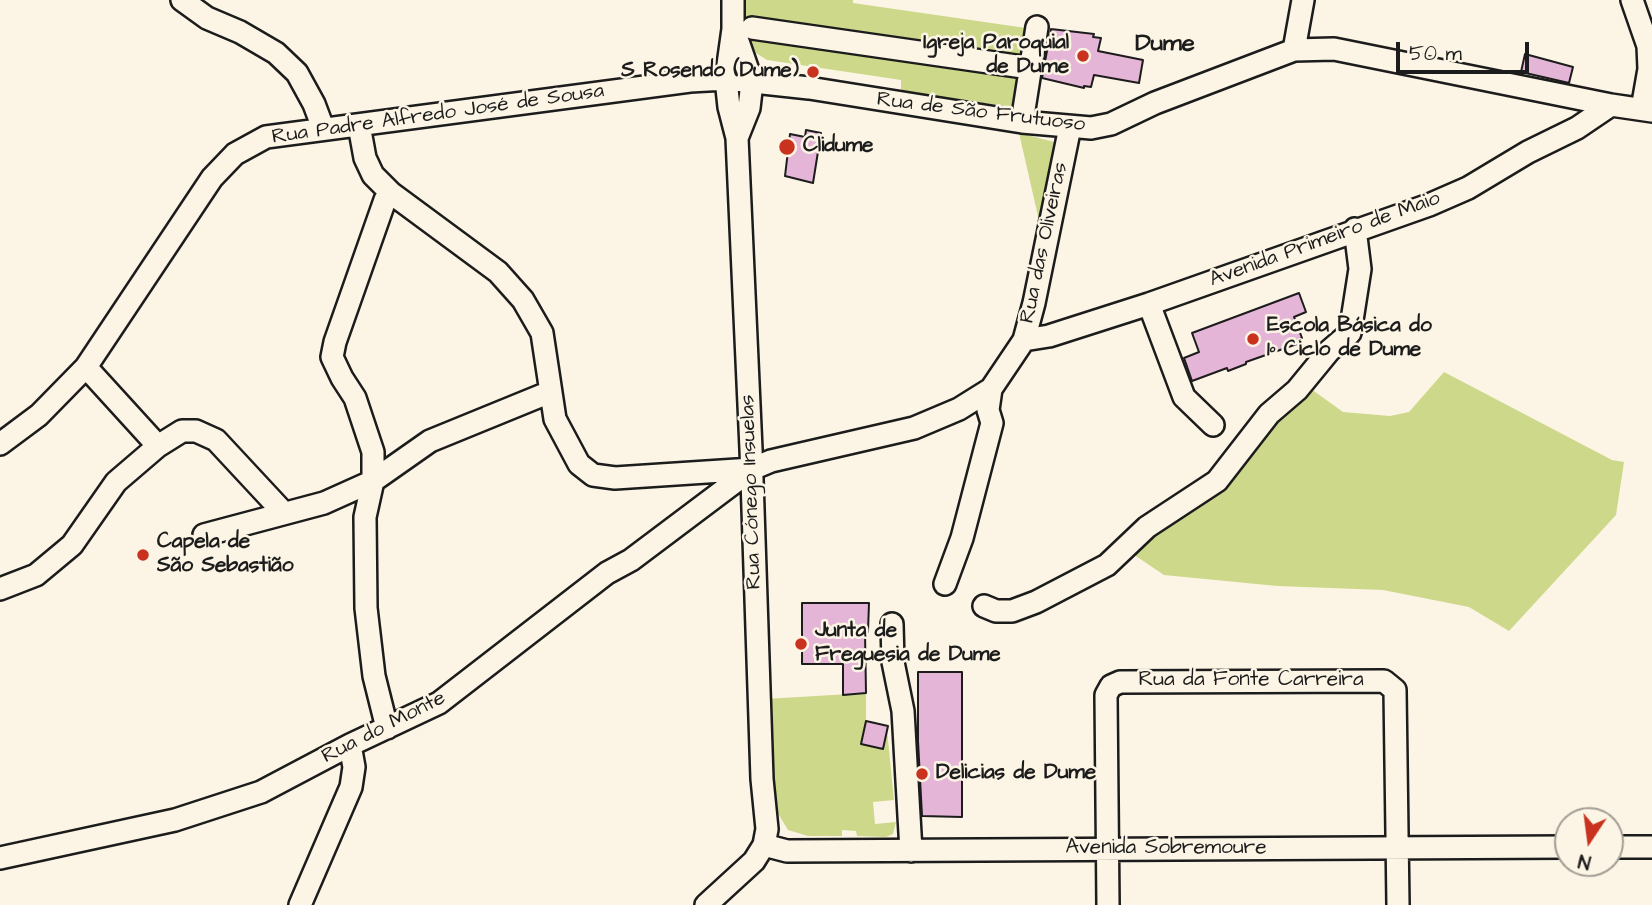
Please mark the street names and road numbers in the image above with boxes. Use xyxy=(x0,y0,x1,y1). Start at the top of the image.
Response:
street label: Rua Padre Alfredo José de Sousa xyxy=(270,79,606,151)
street label: Rua de São Frutuoso xyxy=(875,88,1087,138)
street label: Rua das Oliveiras xyxy=(1016,160,1074,326)
street label: Avenida Primeiro de Maio xyxy=(1206,186,1444,294)
street label: Rua Cónego Insuelas xyxy=(736,394,768,590)
street label: Rua da Fonte Carreira xyxy=(1138,668,1364,694)
street label: Rua do Monte xyxy=(318,686,450,770)
street label: Avenida Sobremoure xyxy=(1065,836,1267,862)

